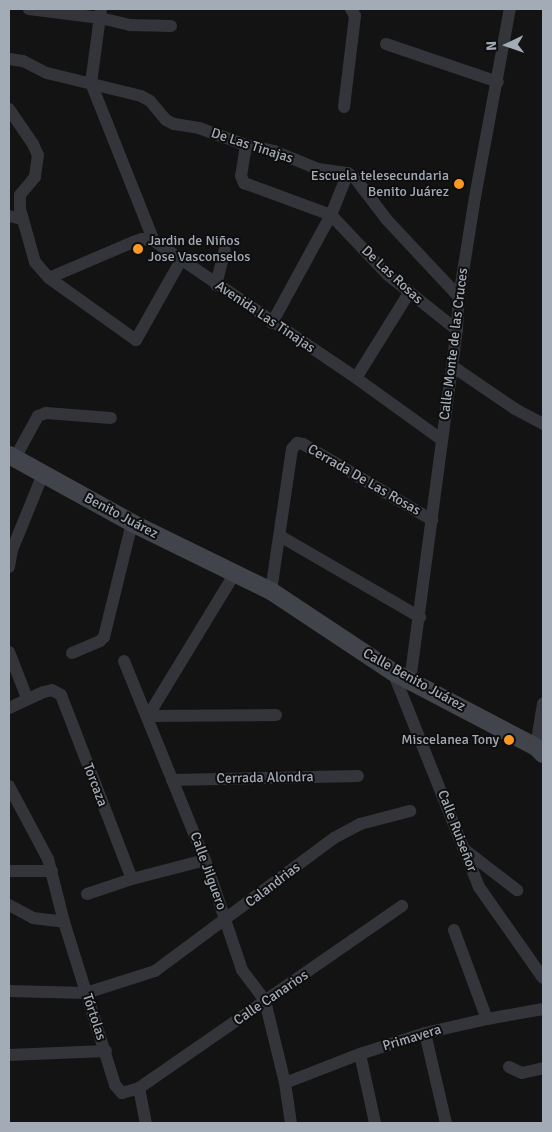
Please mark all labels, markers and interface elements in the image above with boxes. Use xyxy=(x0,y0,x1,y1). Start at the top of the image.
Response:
north arrow xyxy=(482,20,532,70)
text: N xyxy=(483,40,500,51)
street label: De Las Tinajas xyxy=(209,125,295,167)
place label: Escuela telesecundaria Benito Juárez xyxy=(311,168,449,200)
marker: Escuela telesecundaria Benito Juárez xyxy=(453,178,465,190)
place label: Jardin de Niños Jose Vasconselos xyxy=(148,233,250,266)
street label: De Las Rosas xyxy=(358,242,426,308)
marker: Jardin de Niños Jose Vasconselos xyxy=(132,243,144,255)
street label: Calle Monte de las Cruces xyxy=(436,267,472,421)
street label: Avenida Las Tinajas xyxy=(212,277,318,357)
street label: Cerrada De Las Rosas xyxy=(305,441,423,519)
street label: Benito Juárez xyxy=(81,490,161,542)
street label: Calle Benito Juárez xyxy=(360,645,468,715)
place label: Miscelanea Tony xyxy=(401,732,499,748)
marker: Miscelanea Tony xyxy=(503,734,515,746)
street label: Torcaza xyxy=(79,761,111,809)
street label: Cerrada Alondra xyxy=(216,769,314,787)
street label: Calle Ruiseñor xyxy=(434,788,480,874)
street label: Calle Jilguero xyxy=(186,830,230,912)
street label: Calandrias xyxy=(242,859,304,911)
street label: Calle Canarios xyxy=(231,967,311,1029)
street label: Tórtolas xyxy=(79,992,109,1042)
street label: Primavera xyxy=(381,1021,443,1055)

